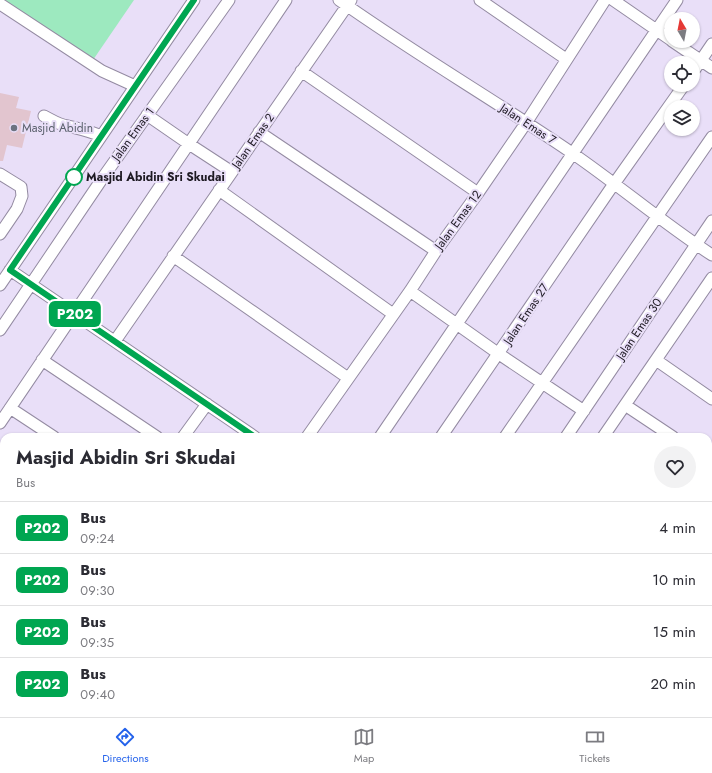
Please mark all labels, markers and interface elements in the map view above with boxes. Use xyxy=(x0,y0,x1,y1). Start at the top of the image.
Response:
north arrow xyxy=(664,12,700,48)
map controls xyxy=(664,12,700,136)
button: locate xyxy=(664,56,700,92)
street label: Jalan Emas 7 xyxy=(495,98,560,149)
button: layers xyxy=(664,100,700,136)
street label: Jalan Emas 1 xyxy=(106,103,159,166)
street label: Jalan Emas 2 xyxy=(226,109,279,174)
place label: Masjid Abidin xyxy=(22,119,93,137)
marker: Masjid Abidin xyxy=(9,123,19,133)
marker: Masjid Abidin Sri Skudai xyxy=(65,168,83,186)
place label: Masjid Abidin Sri Skudai xyxy=(86,168,225,186)
street label: Jalan Emas 12 xyxy=(429,186,486,255)
street label: Jalan Emas 27 xyxy=(498,279,554,350)
street label: Jalan Emas 30 xyxy=(611,295,666,365)
line badge: P202 xyxy=(47,301,103,327)
text: P202 xyxy=(57,304,93,324)
text: Masjid Abidin Sri Skudai xyxy=(16,444,236,471)
button: heart xyxy=(654,446,696,488)
text: Bus xyxy=(16,473,35,492)
text: Bus xyxy=(80,507,106,529)
text: 4 min xyxy=(659,517,696,539)
text: P202 xyxy=(24,518,60,538)
text: 09:24 xyxy=(80,529,115,548)
text: Bus xyxy=(80,559,106,581)
text: 10 min xyxy=(652,569,696,591)
text: P202 xyxy=(24,570,60,590)
text: 09:30 xyxy=(80,581,114,600)
text: Bus xyxy=(80,611,106,633)
text: 15 min xyxy=(653,621,696,643)
text: P202 xyxy=(24,622,60,642)
text: 09:35 xyxy=(80,633,114,652)
text: Bus xyxy=(80,663,106,685)
text: 20 min xyxy=(650,673,696,695)
text: P202 xyxy=(24,674,60,694)
text: 09:40 xyxy=(80,685,115,704)
tab: Directions xyxy=(102,726,149,766)
tab: Map xyxy=(353,726,375,766)
tab: Tickets xyxy=(579,726,610,766)

